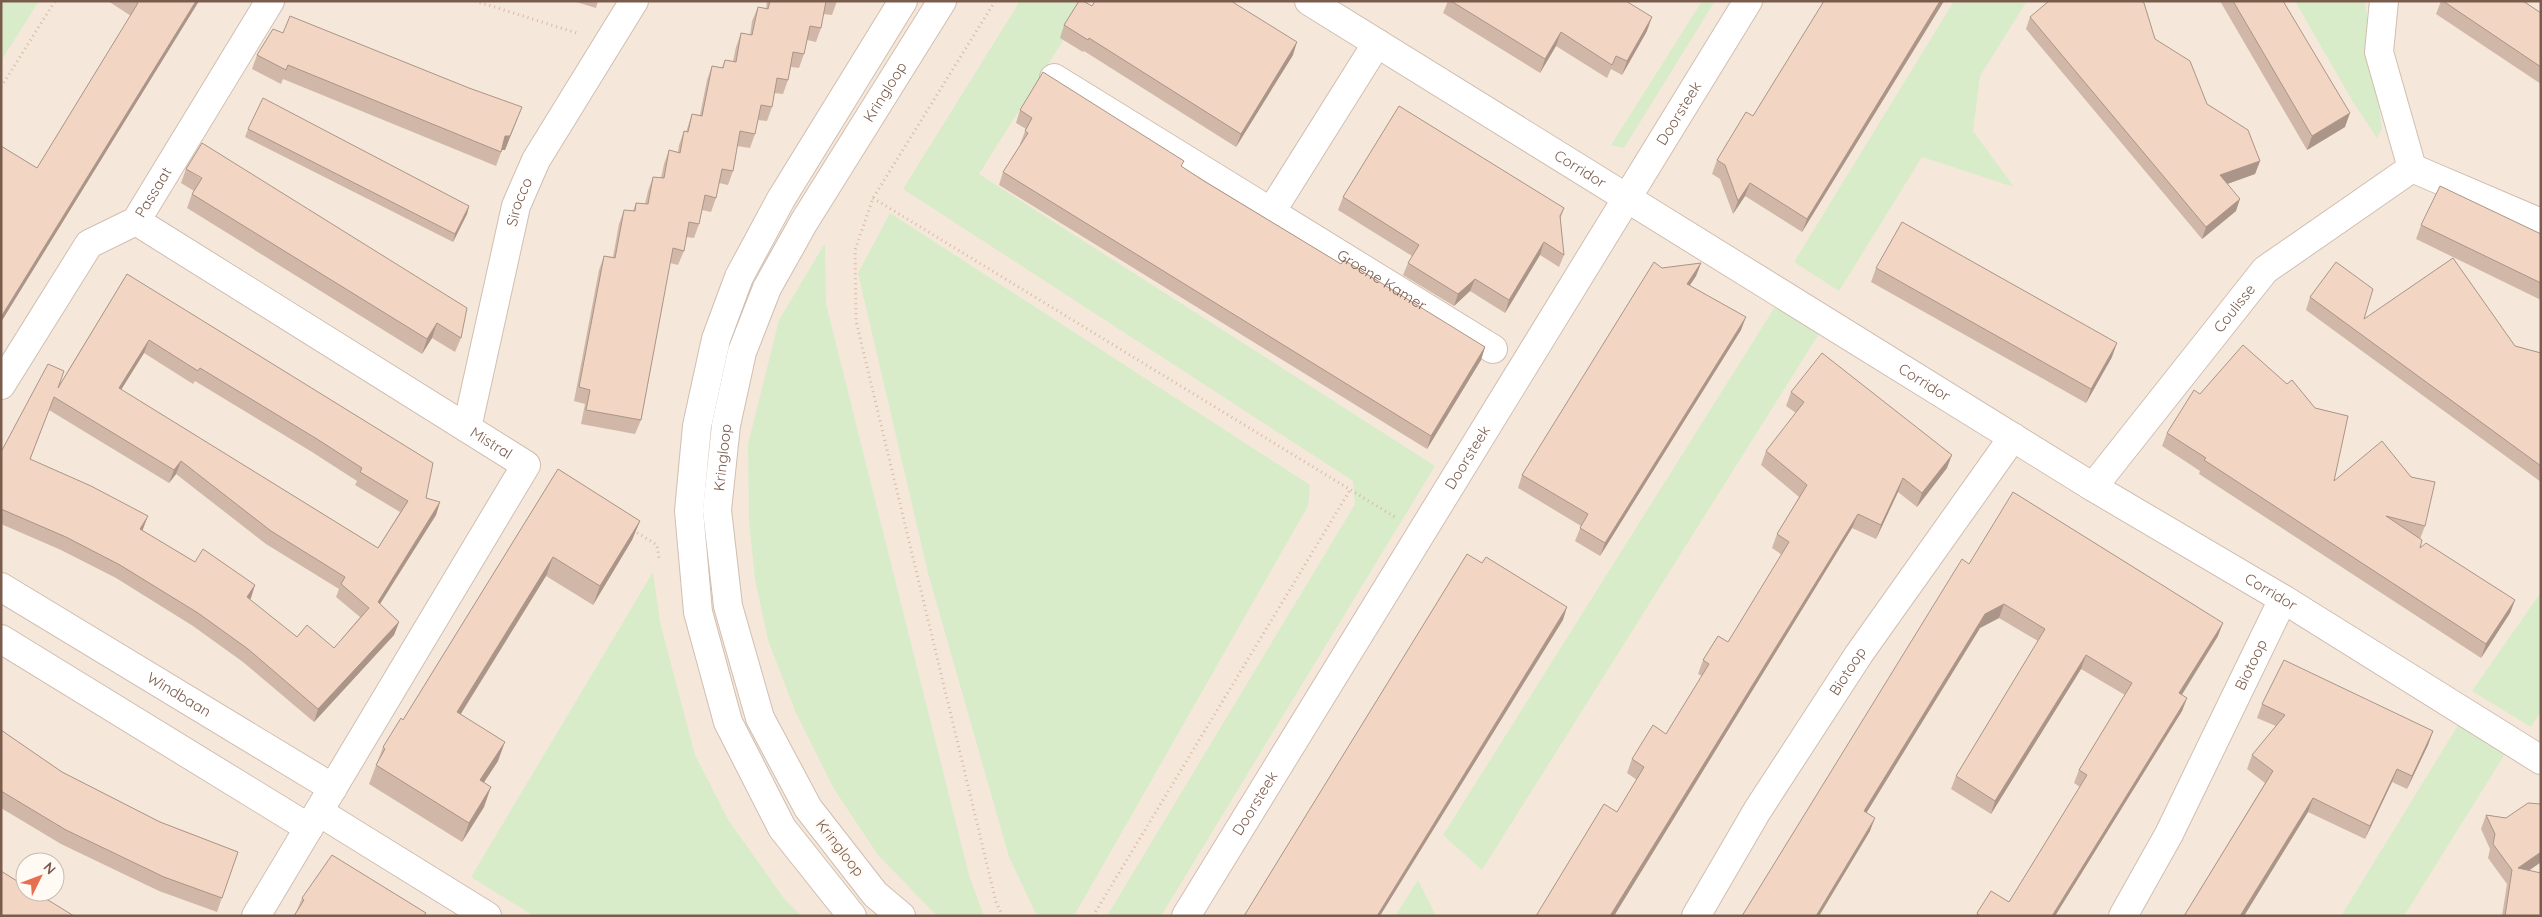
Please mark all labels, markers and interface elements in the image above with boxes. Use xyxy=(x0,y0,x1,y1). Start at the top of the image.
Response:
street label: Kringloop xyxy=(859,58,911,125)
street label: Doorsteek xyxy=(1652,77,1705,149)
street label: Corridor xyxy=(1551,145,1610,192)
street label: Passaat xyxy=(130,163,176,221)
street label: Sirocco xyxy=(502,174,536,228)
street label: Groene Kamer xyxy=(1334,245,1430,315)
street label: Coulisse xyxy=(2209,280,2259,336)
street label: Corridor xyxy=(1895,359,1954,405)
street label: Doorsteek xyxy=(1440,422,1494,493)
street label: Mistral xyxy=(467,423,516,463)
street label: Kringloop xyxy=(709,423,735,492)
street label: Corridor xyxy=(2242,569,2301,615)
street label: Biotoop xyxy=(2230,636,2271,693)
street label: Biotoop xyxy=(1825,643,1870,699)
street label: Windbaan xyxy=(144,668,215,721)
street label: Doorsteek xyxy=(1228,768,1282,839)
street label: Kringloop xyxy=(812,815,869,880)
north arrow xyxy=(15,852,65,902)
text: N xyxy=(40,858,60,878)

